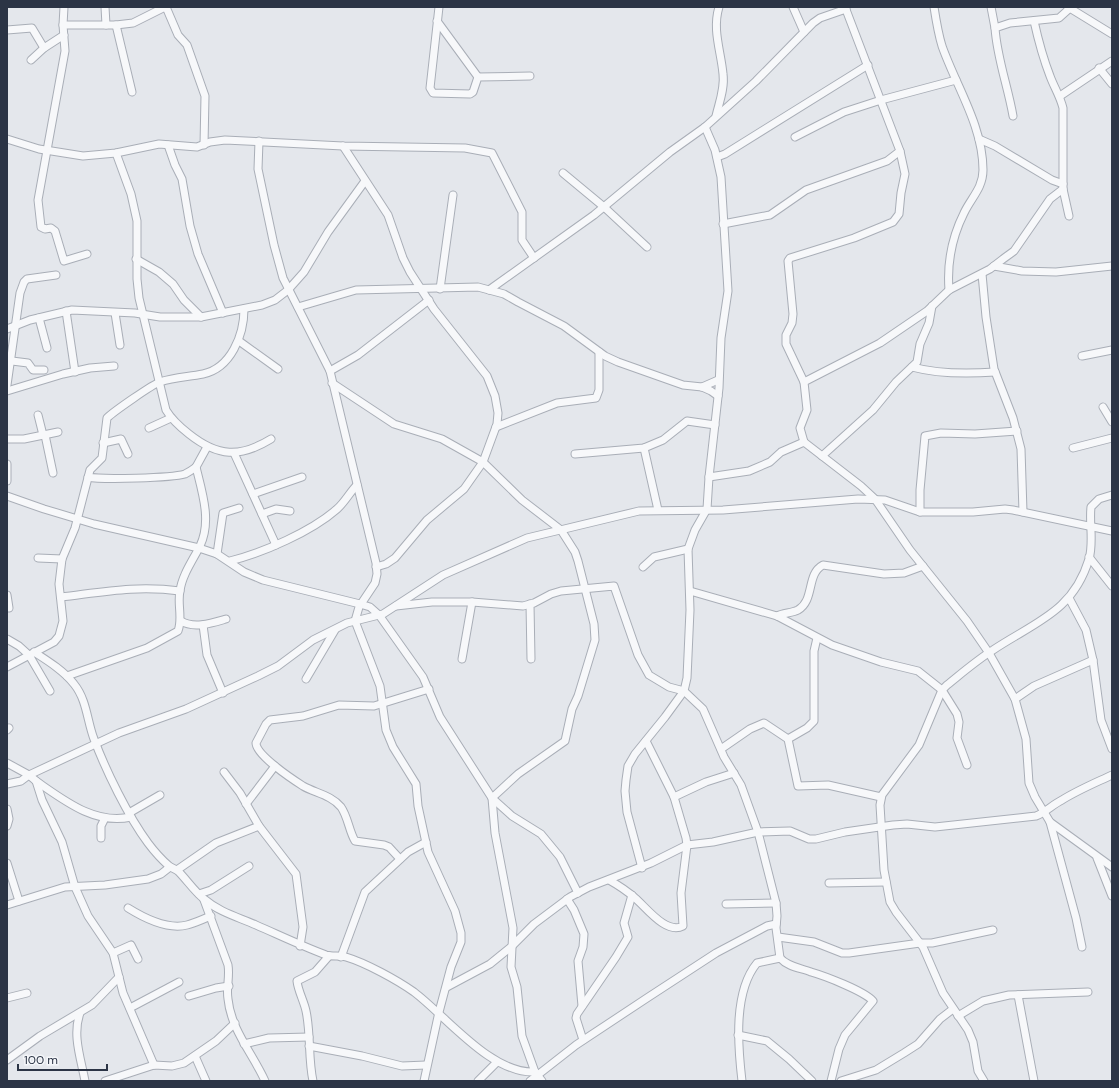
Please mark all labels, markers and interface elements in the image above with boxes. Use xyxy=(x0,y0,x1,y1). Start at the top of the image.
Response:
scale bar xyxy=(18,1046,107,1072)
text: 100 m xyxy=(24,1052,58,1068)

